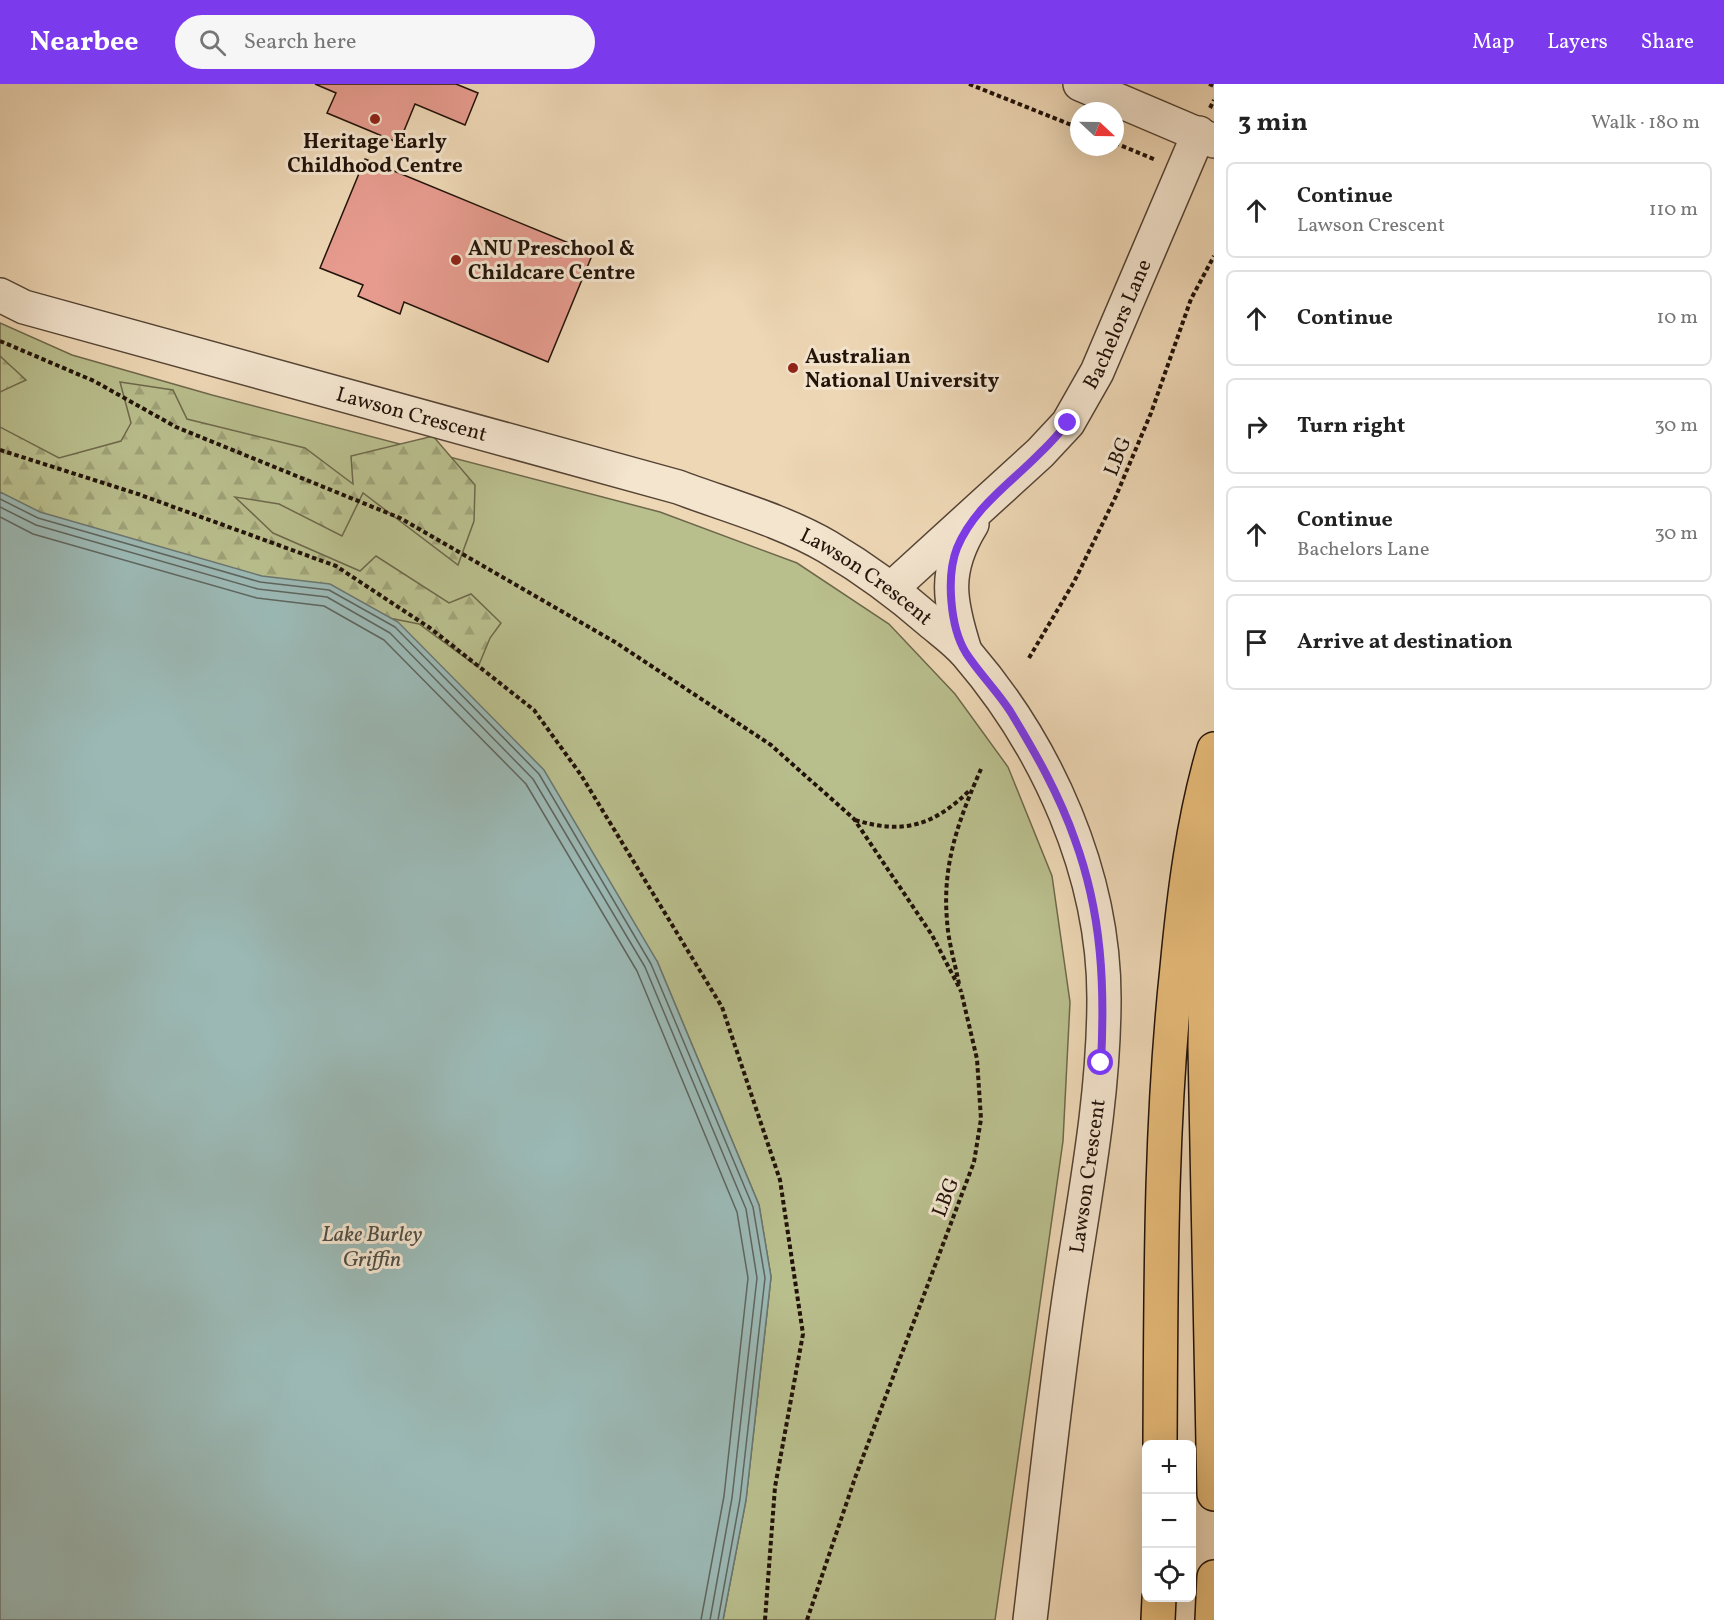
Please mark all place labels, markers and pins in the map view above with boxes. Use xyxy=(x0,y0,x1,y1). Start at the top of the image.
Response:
marker: Heritage Early Childhood Centre xyxy=(368,112,382,126)
place label: Heritage Early Childhood Centre xyxy=(287,128,463,181)
place label: ANU Preschool & Childcare Centre xyxy=(468,235,635,288)
marker: ANU Preschool & Childcare Centre xyxy=(449,253,463,267)
place label: Australian National University xyxy=(805,343,1000,396)
marker: Australian National University xyxy=(786,361,800,375)

